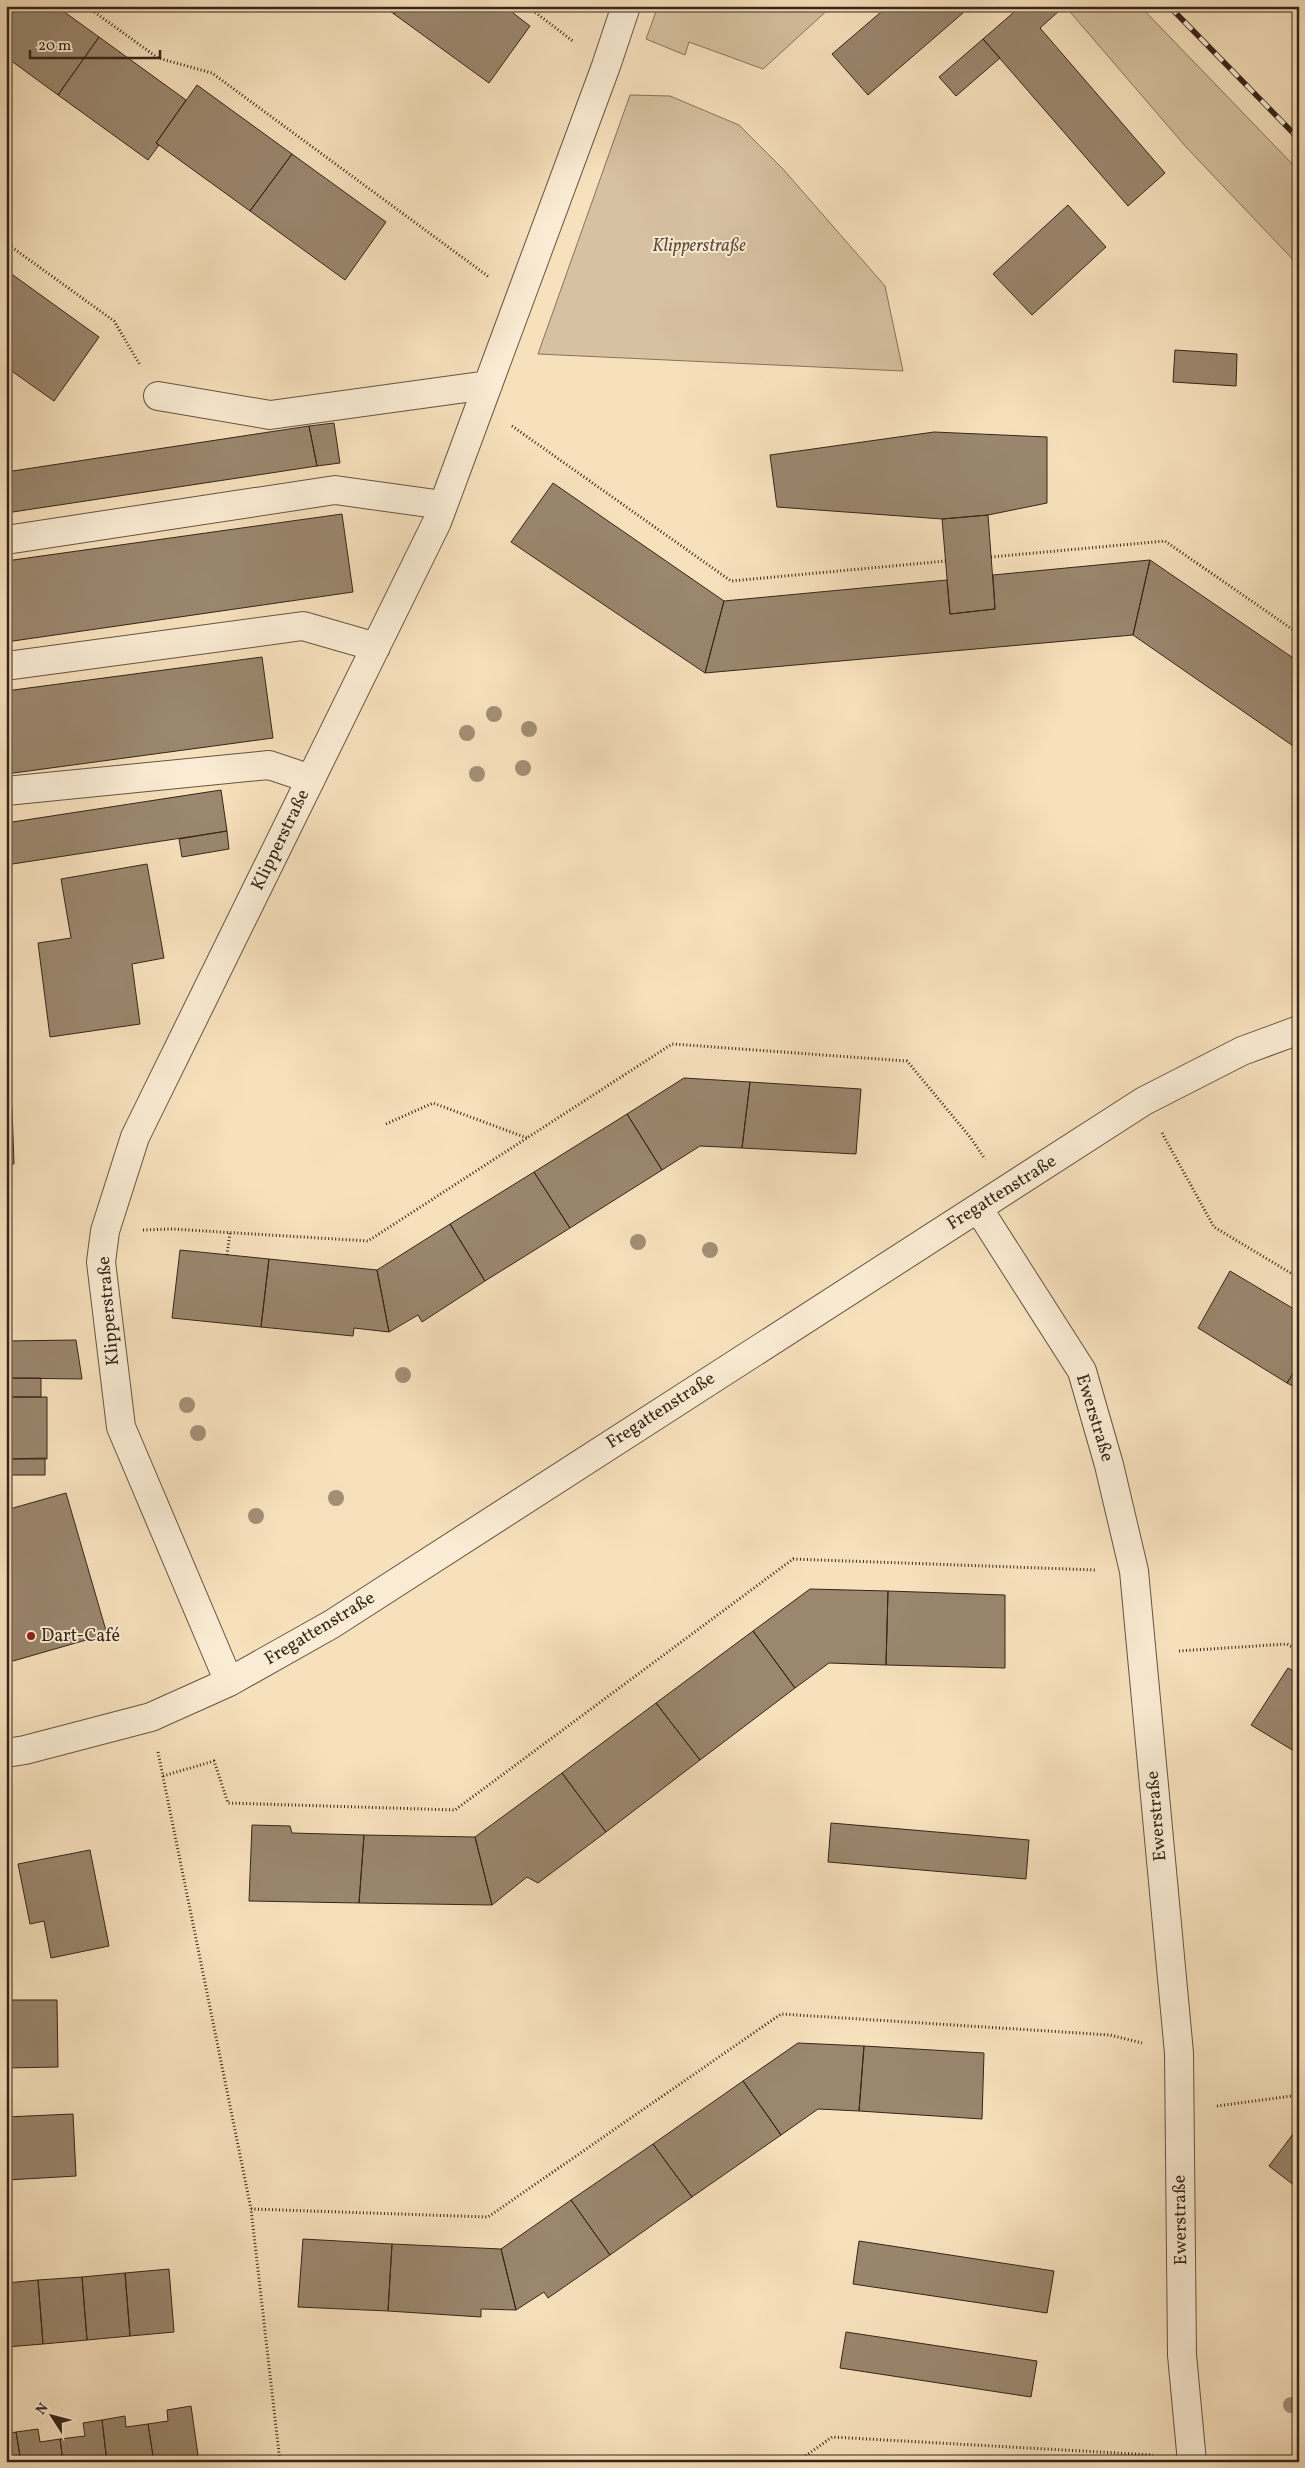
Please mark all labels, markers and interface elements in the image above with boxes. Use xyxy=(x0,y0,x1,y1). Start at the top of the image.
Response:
scale bar xyxy=(30,28,160,60)
text: 20 m xyxy=(38,36,71,57)
park label: Klipperstraße xyxy=(652,234,746,259)
street label: Klipperstraße xyxy=(246,785,316,895)
street label: Fregattenstraße xyxy=(942,1149,1062,1237)
street label: Klipperstraße xyxy=(92,1255,126,1367)
street label: Fregattenstraße xyxy=(602,1367,720,1455)
street label: Ewerstraße xyxy=(1069,1371,1119,1465)
street label: Fregattenstraße xyxy=(260,1586,380,1672)
place label: Dart-Café xyxy=(41,1624,120,1649)
marker: Dart-Café xyxy=(25,1630,37,1642)
street label: Ewerstraße xyxy=(1141,1770,1173,1862)
street label: Ewerstraße xyxy=(1168,2175,1194,2265)
north arrow xyxy=(28,2390,78,2440)
text: N xyxy=(32,2400,53,2419)

